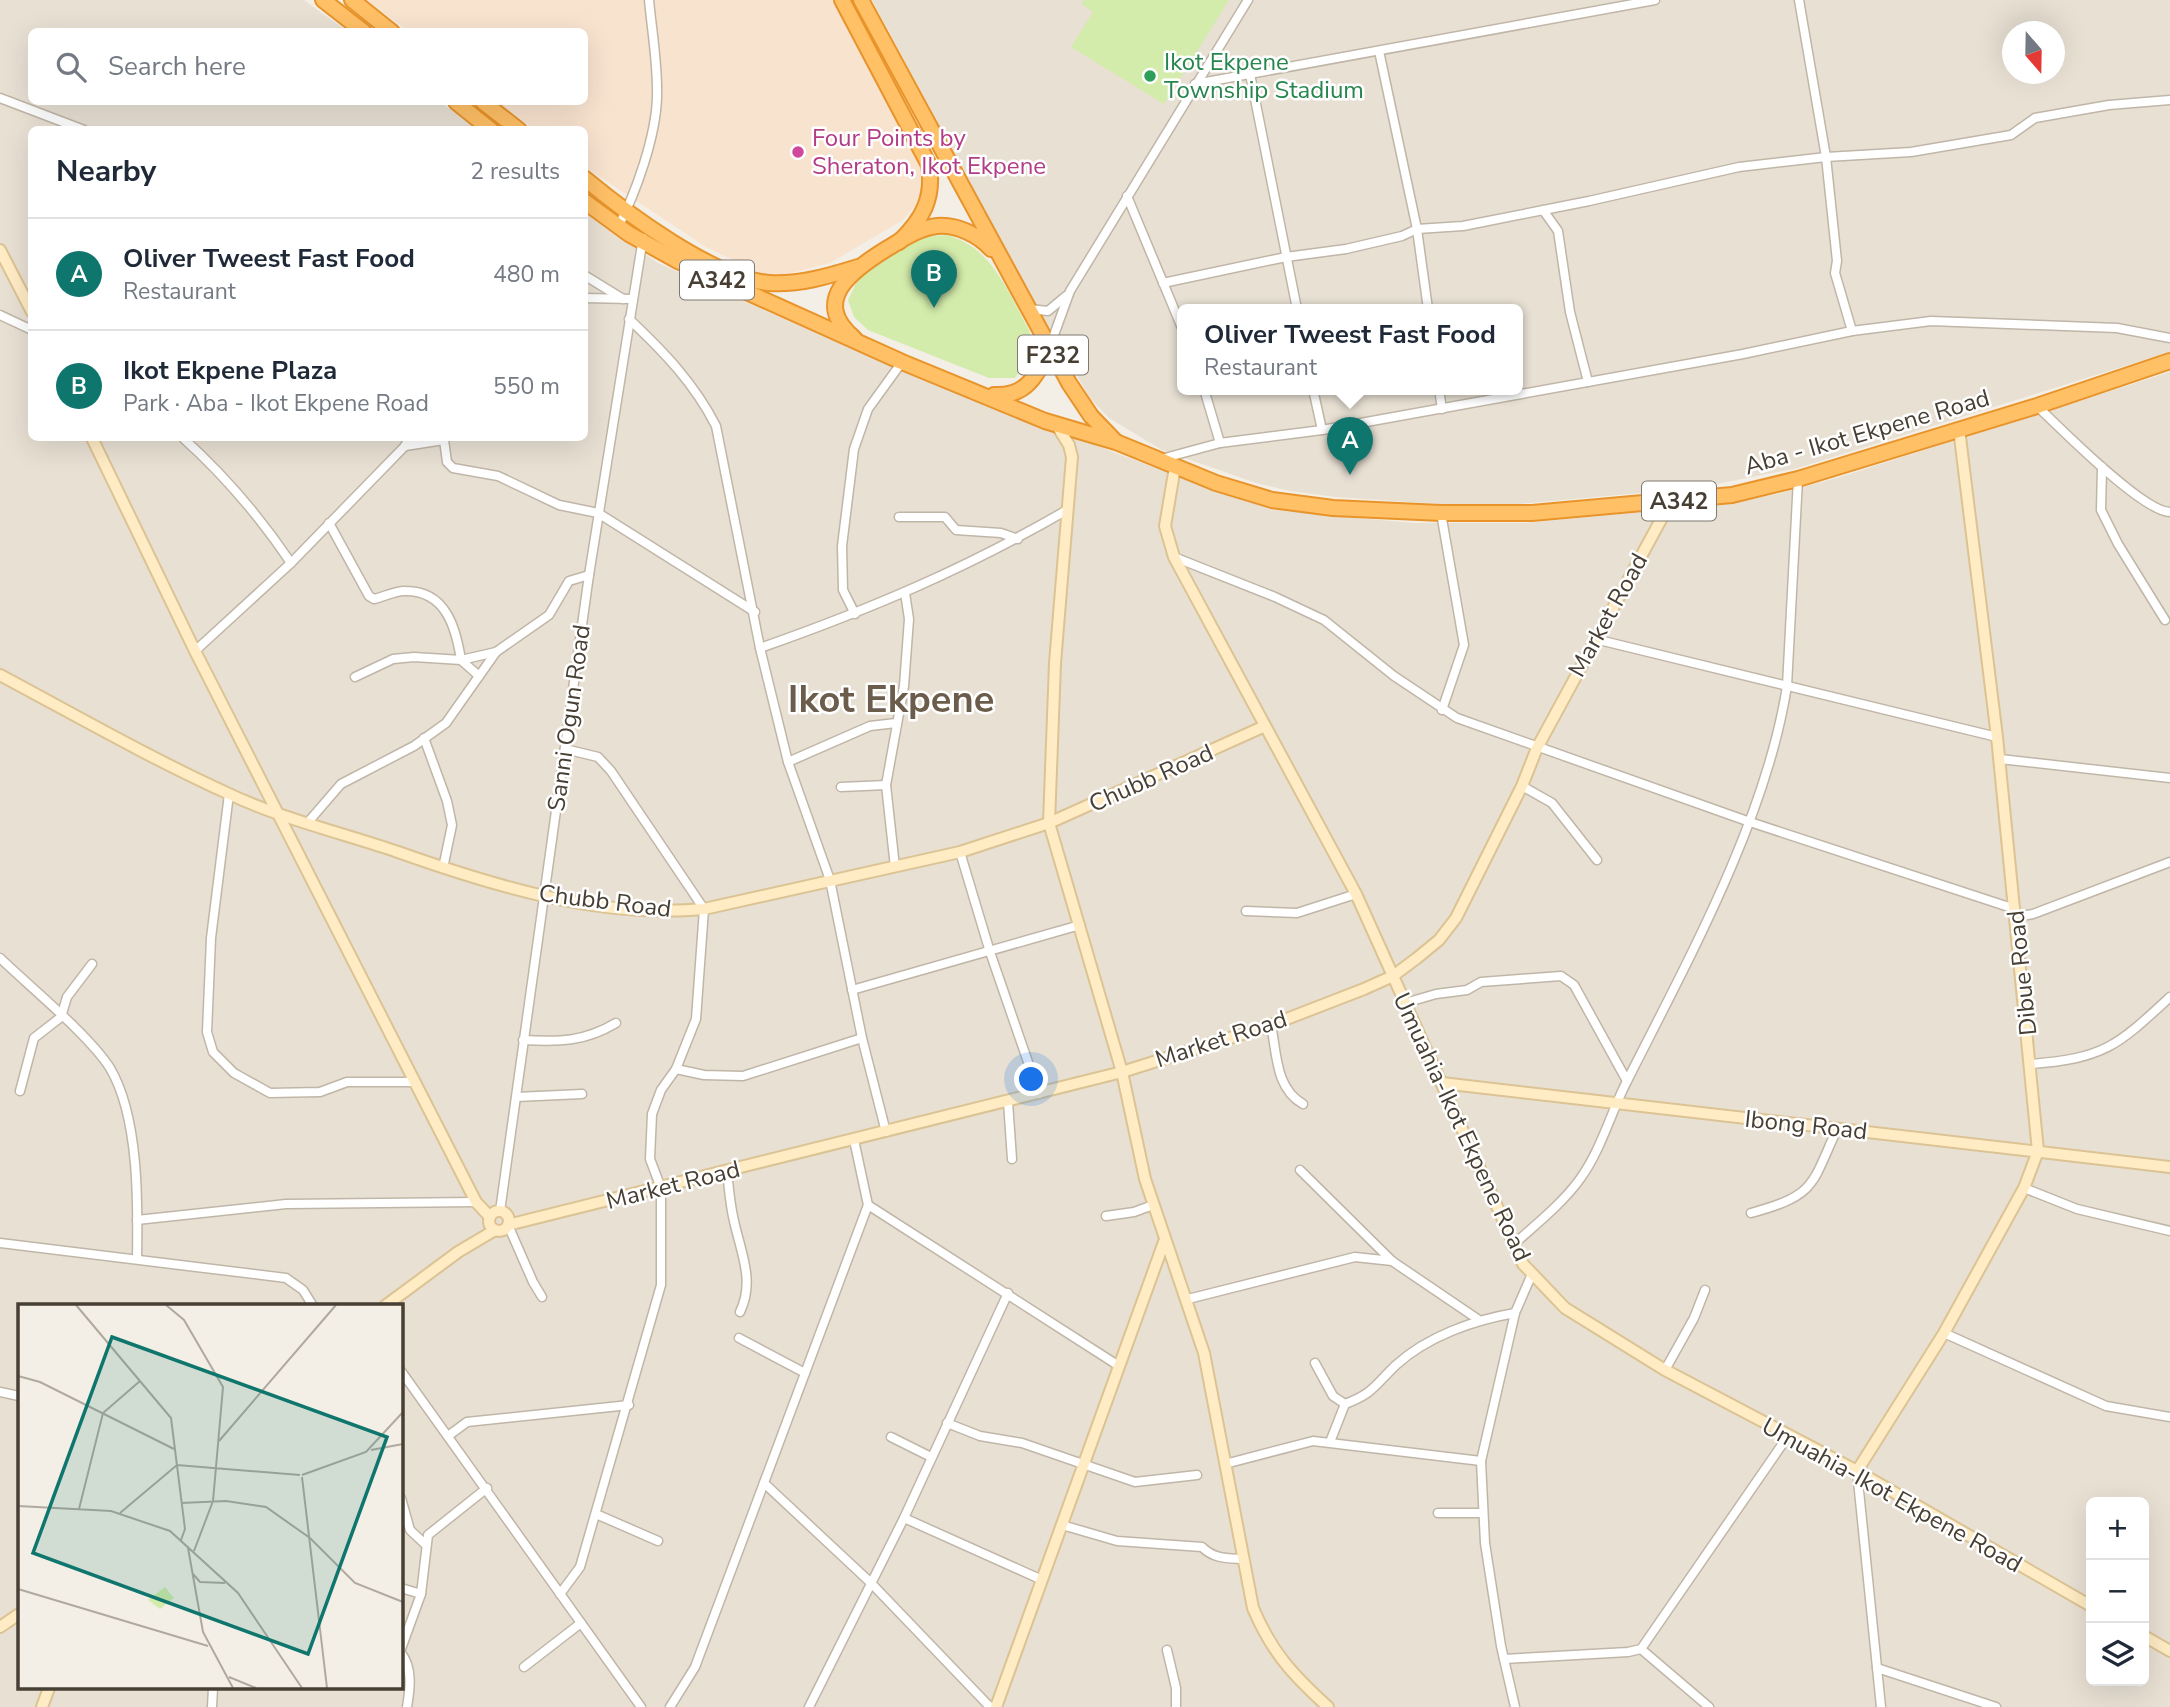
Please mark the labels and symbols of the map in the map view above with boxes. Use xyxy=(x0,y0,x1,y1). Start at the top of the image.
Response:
north arrow xyxy=(2002,21,2065,84)
place label: Ikot Ekpene Township Stadium xyxy=(1164,46,1364,106)
marker: Ikot Ekpene Township Stadium xyxy=(1142,68,1158,84)
place label: Four Points by Sheraton, Ikot Ekpene xyxy=(812,122,1046,182)
marker: Four Points by Sheraton, Ikot Ekpene xyxy=(790,144,806,160)
pin: B xyxy=(911,250,957,308)
road number: A342 xyxy=(680,260,754,300)
road number: F232 xyxy=(1018,336,1088,374)
street label: Aba - Ikot Ekpene Road xyxy=(1741,382,1993,482)
pin: A xyxy=(1327,417,1373,475)
road number: A342 xyxy=(1642,481,1716,520)
street label: Market Road xyxy=(1561,547,1655,683)
street label: Sanni Ogun Road xyxy=(540,623,598,813)
district label: Ikot Ekpene xyxy=(788,674,994,725)
street label: Chubb Road xyxy=(1084,736,1218,820)
street label: Chubb Road xyxy=(537,877,673,925)
street label: Dibue Road xyxy=(2000,909,2044,1037)
street label: Umuahia-Ikot Ekpene Road xyxy=(1386,987,1538,1267)
street label: Market Road xyxy=(1151,1003,1291,1075)
your location xyxy=(1014,1062,1048,1096)
street label: Ibong Road xyxy=(1743,1103,1869,1147)
street label: Market Road xyxy=(603,1153,743,1217)
inset map xyxy=(18,1304,402,1690)
street label: Umuahia-Ikot Ekpene Road xyxy=(1756,1410,2028,1580)

